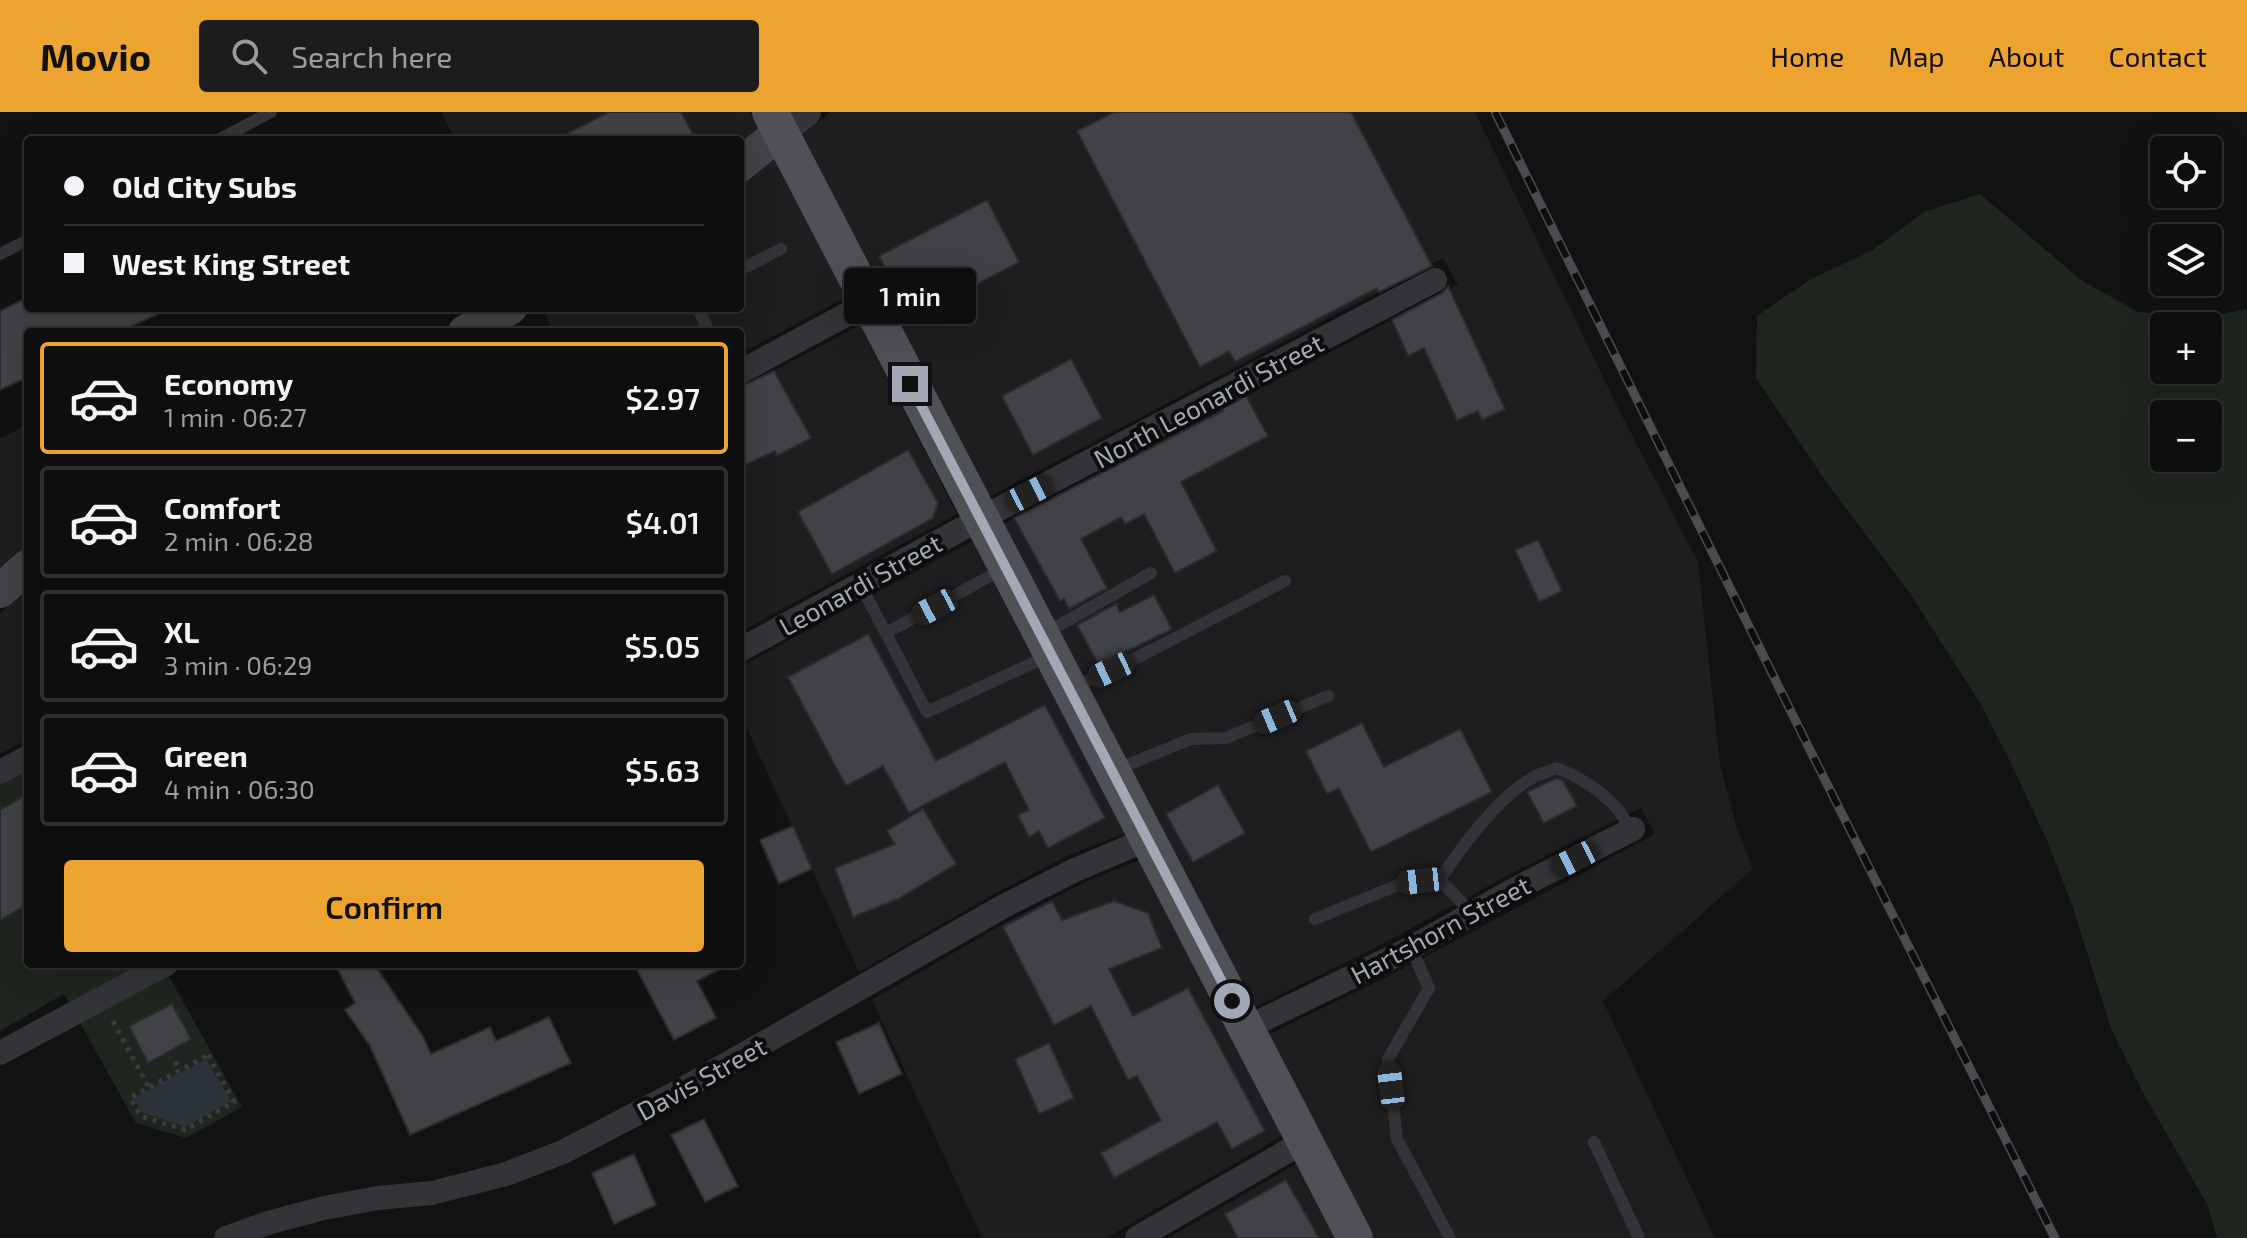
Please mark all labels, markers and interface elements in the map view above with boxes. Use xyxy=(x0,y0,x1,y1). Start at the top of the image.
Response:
search box xyxy=(199,20,759,92)
text: Movio xyxy=(40,33,151,79)
icon: search xyxy=(227,34,271,78)
text: Search here xyxy=(291,38,452,74)
text: Home xyxy=(1770,39,1844,73)
text: Map xyxy=(1888,39,1945,73)
text: About xyxy=(1989,39,2064,73)
text: Contact xyxy=(2108,39,2207,73)
map controls xyxy=(2150,136,2222,472)
button: locate xyxy=(2150,136,2222,208)
text: Old City Subs xyxy=(112,168,297,204)
button: layers xyxy=(2150,224,2222,296)
text: West King Street xyxy=(112,245,350,281)
callout: 1 min xyxy=(844,268,976,324)
text: 1 min xyxy=(879,280,941,311)
button: + xyxy=(2150,312,2222,384)
street label: North Leonardi Street xyxy=(1088,326,1328,474)
icon: car xyxy=(68,362,140,434)
text: Economy xyxy=(164,365,293,401)
route end xyxy=(892,366,928,402)
text: $2.97 xyxy=(625,380,700,416)
button: − xyxy=(2150,400,2222,472)
text: 1 min · 06:27 xyxy=(164,401,307,432)
car xyxy=(1003,471,1057,515)
icon: car xyxy=(68,486,140,558)
text: Comfort xyxy=(164,489,281,525)
text: $4.01 xyxy=(626,504,700,540)
text: 2 min · 06:28 xyxy=(164,525,314,556)
street label: Leonardi Street xyxy=(773,527,947,641)
car xyxy=(908,585,962,629)
icon: car xyxy=(68,610,140,682)
text: XL xyxy=(164,613,199,649)
text: $5.05 xyxy=(624,628,700,664)
text: 3 min · 06:29 xyxy=(164,649,313,680)
car xyxy=(1084,649,1138,691)
car xyxy=(1250,697,1304,737)
icon: car xyxy=(68,734,140,806)
text: Green xyxy=(164,737,248,773)
text: $5.63 xyxy=(625,752,700,788)
text: 4 min · 06:30 xyxy=(164,773,315,804)
car xyxy=(1548,837,1602,881)
button: Confirm xyxy=(64,860,704,952)
car xyxy=(1396,867,1446,895)
street label: Hartshorn Street xyxy=(1345,869,1535,989)
route start xyxy=(1214,983,1250,1019)
street label: Davis Street xyxy=(631,1030,771,1126)
car xyxy=(1376,1061,1406,1111)

